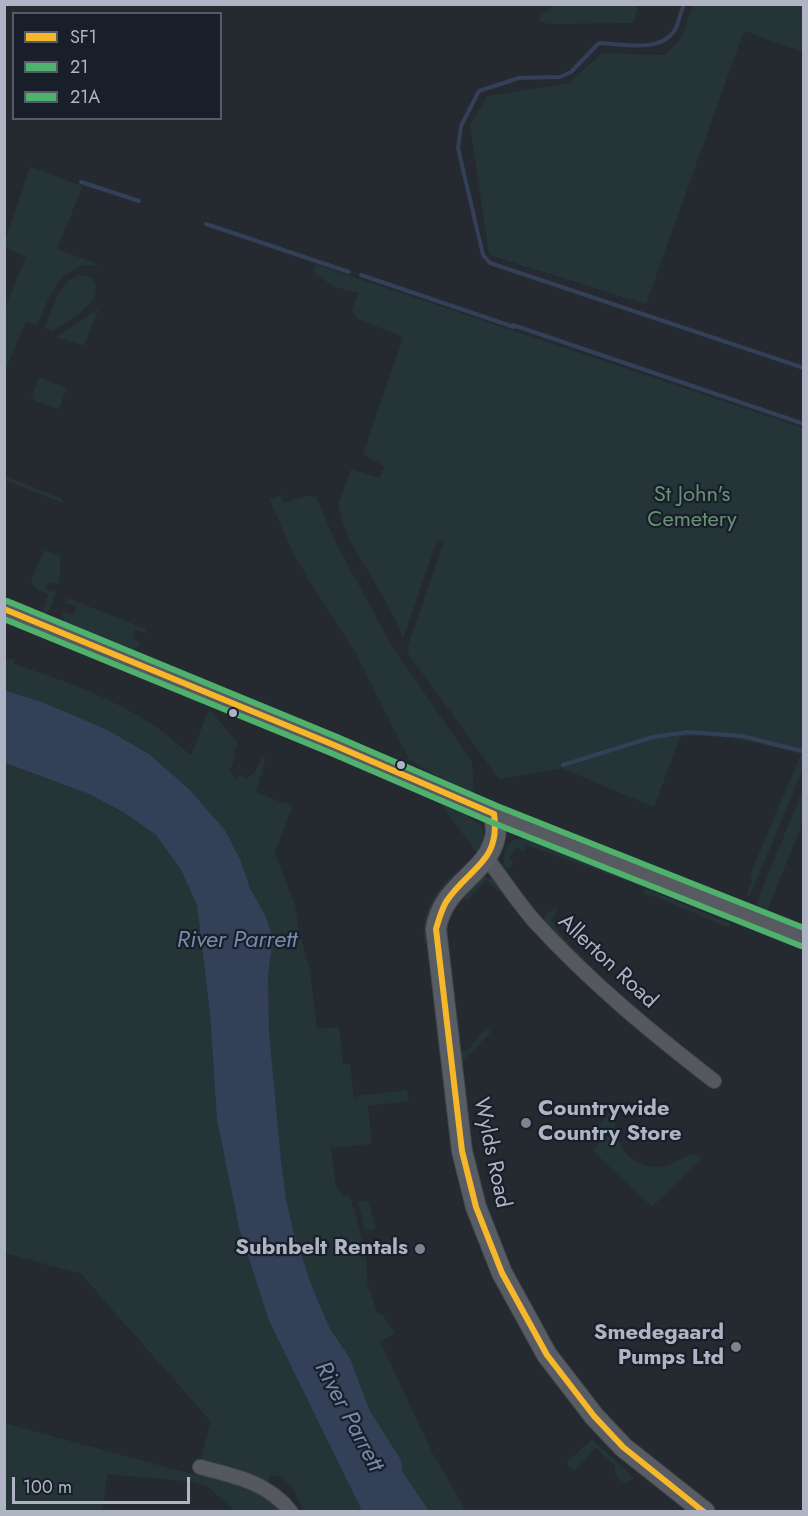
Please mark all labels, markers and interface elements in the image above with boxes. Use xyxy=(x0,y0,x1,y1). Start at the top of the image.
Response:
legend xyxy=(12,12,222,120)
text: SF1 xyxy=(70,24,97,50)
text: 21 xyxy=(70,54,88,80)
text: 21A xyxy=(70,84,100,110)
park label: St John's Cemetery xyxy=(647,483,737,534)
unlabelled marker xyxy=(227,707,239,719)
unlabelled marker xyxy=(395,759,407,771)
street label: Allerton Road xyxy=(552,909,662,1015)
water label: River Parrett xyxy=(177,927,297,955)
street label: Wylds Road xyxy=(466,1095,516,1211)
place label: Countrywide Country Store xyxy=(538,1097,682,1148)
marker: Countrywide Country Store xyxy=(519,1116,533,1130)
place label: Subnbelt Rentals xyxy=(235,1236,408,1262)
marker: Subnbelt Rentals xyxy=(413,1242,427,1256)
place label: Smedegaard Pumps Ltd xyxy=(594,1321,724,1372)
marker: Smedegaard Pumps Ltd xyxy=(729,1340,743,1354)
water label: River Parrett xyxy=(307,1357,389,1477)
scale bar xyxy=(15,1465,194,1503)
text: 100 m xyxy=(23,1474,72,1500)

